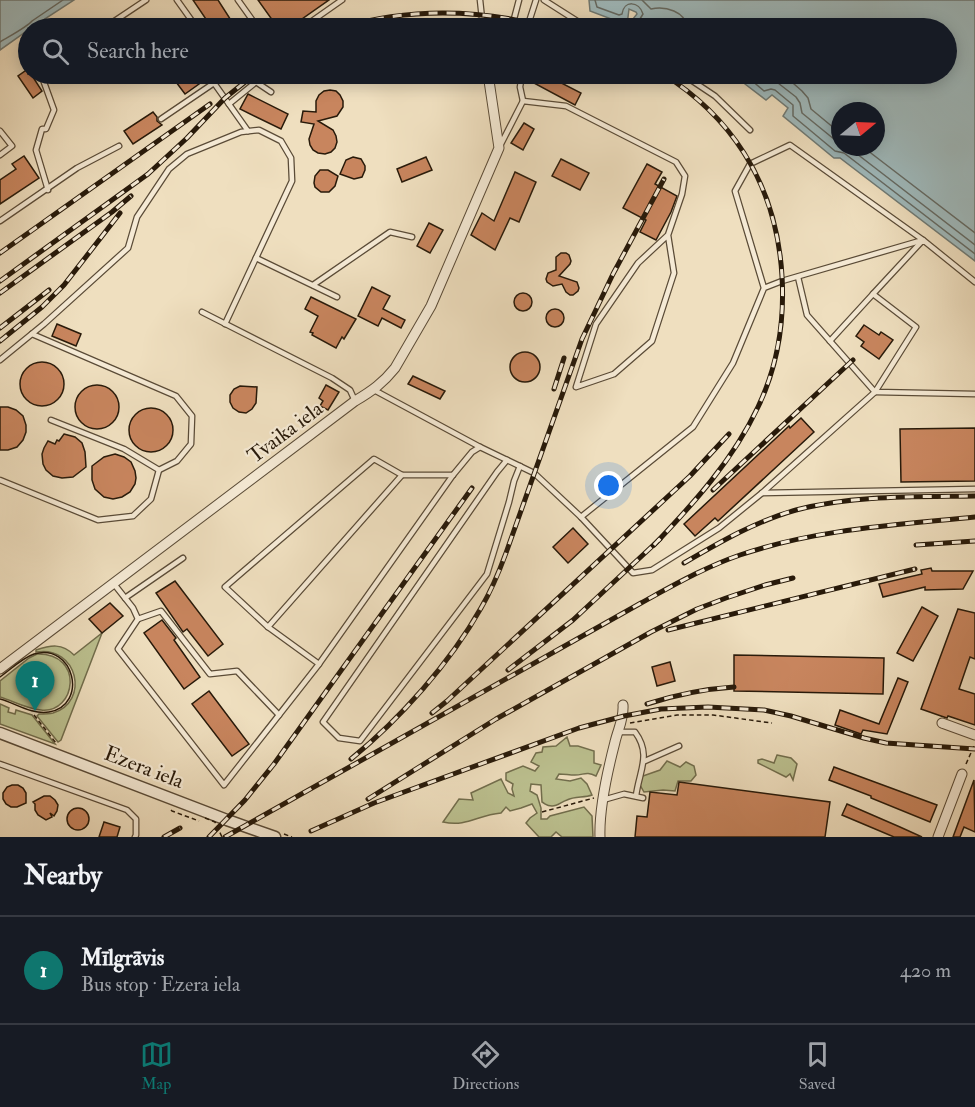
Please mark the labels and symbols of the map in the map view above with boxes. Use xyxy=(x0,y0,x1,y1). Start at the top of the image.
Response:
north arrow xyxy=(831,102,885,156)
street label: Tvaika iela xyxy=(242,395,329,470)
your location xyxy=(594,471,623,500)
pin: 1 xyxy=(15,662,54,711)
street label: Ezera iela xyxy=(100,740,188,795)

